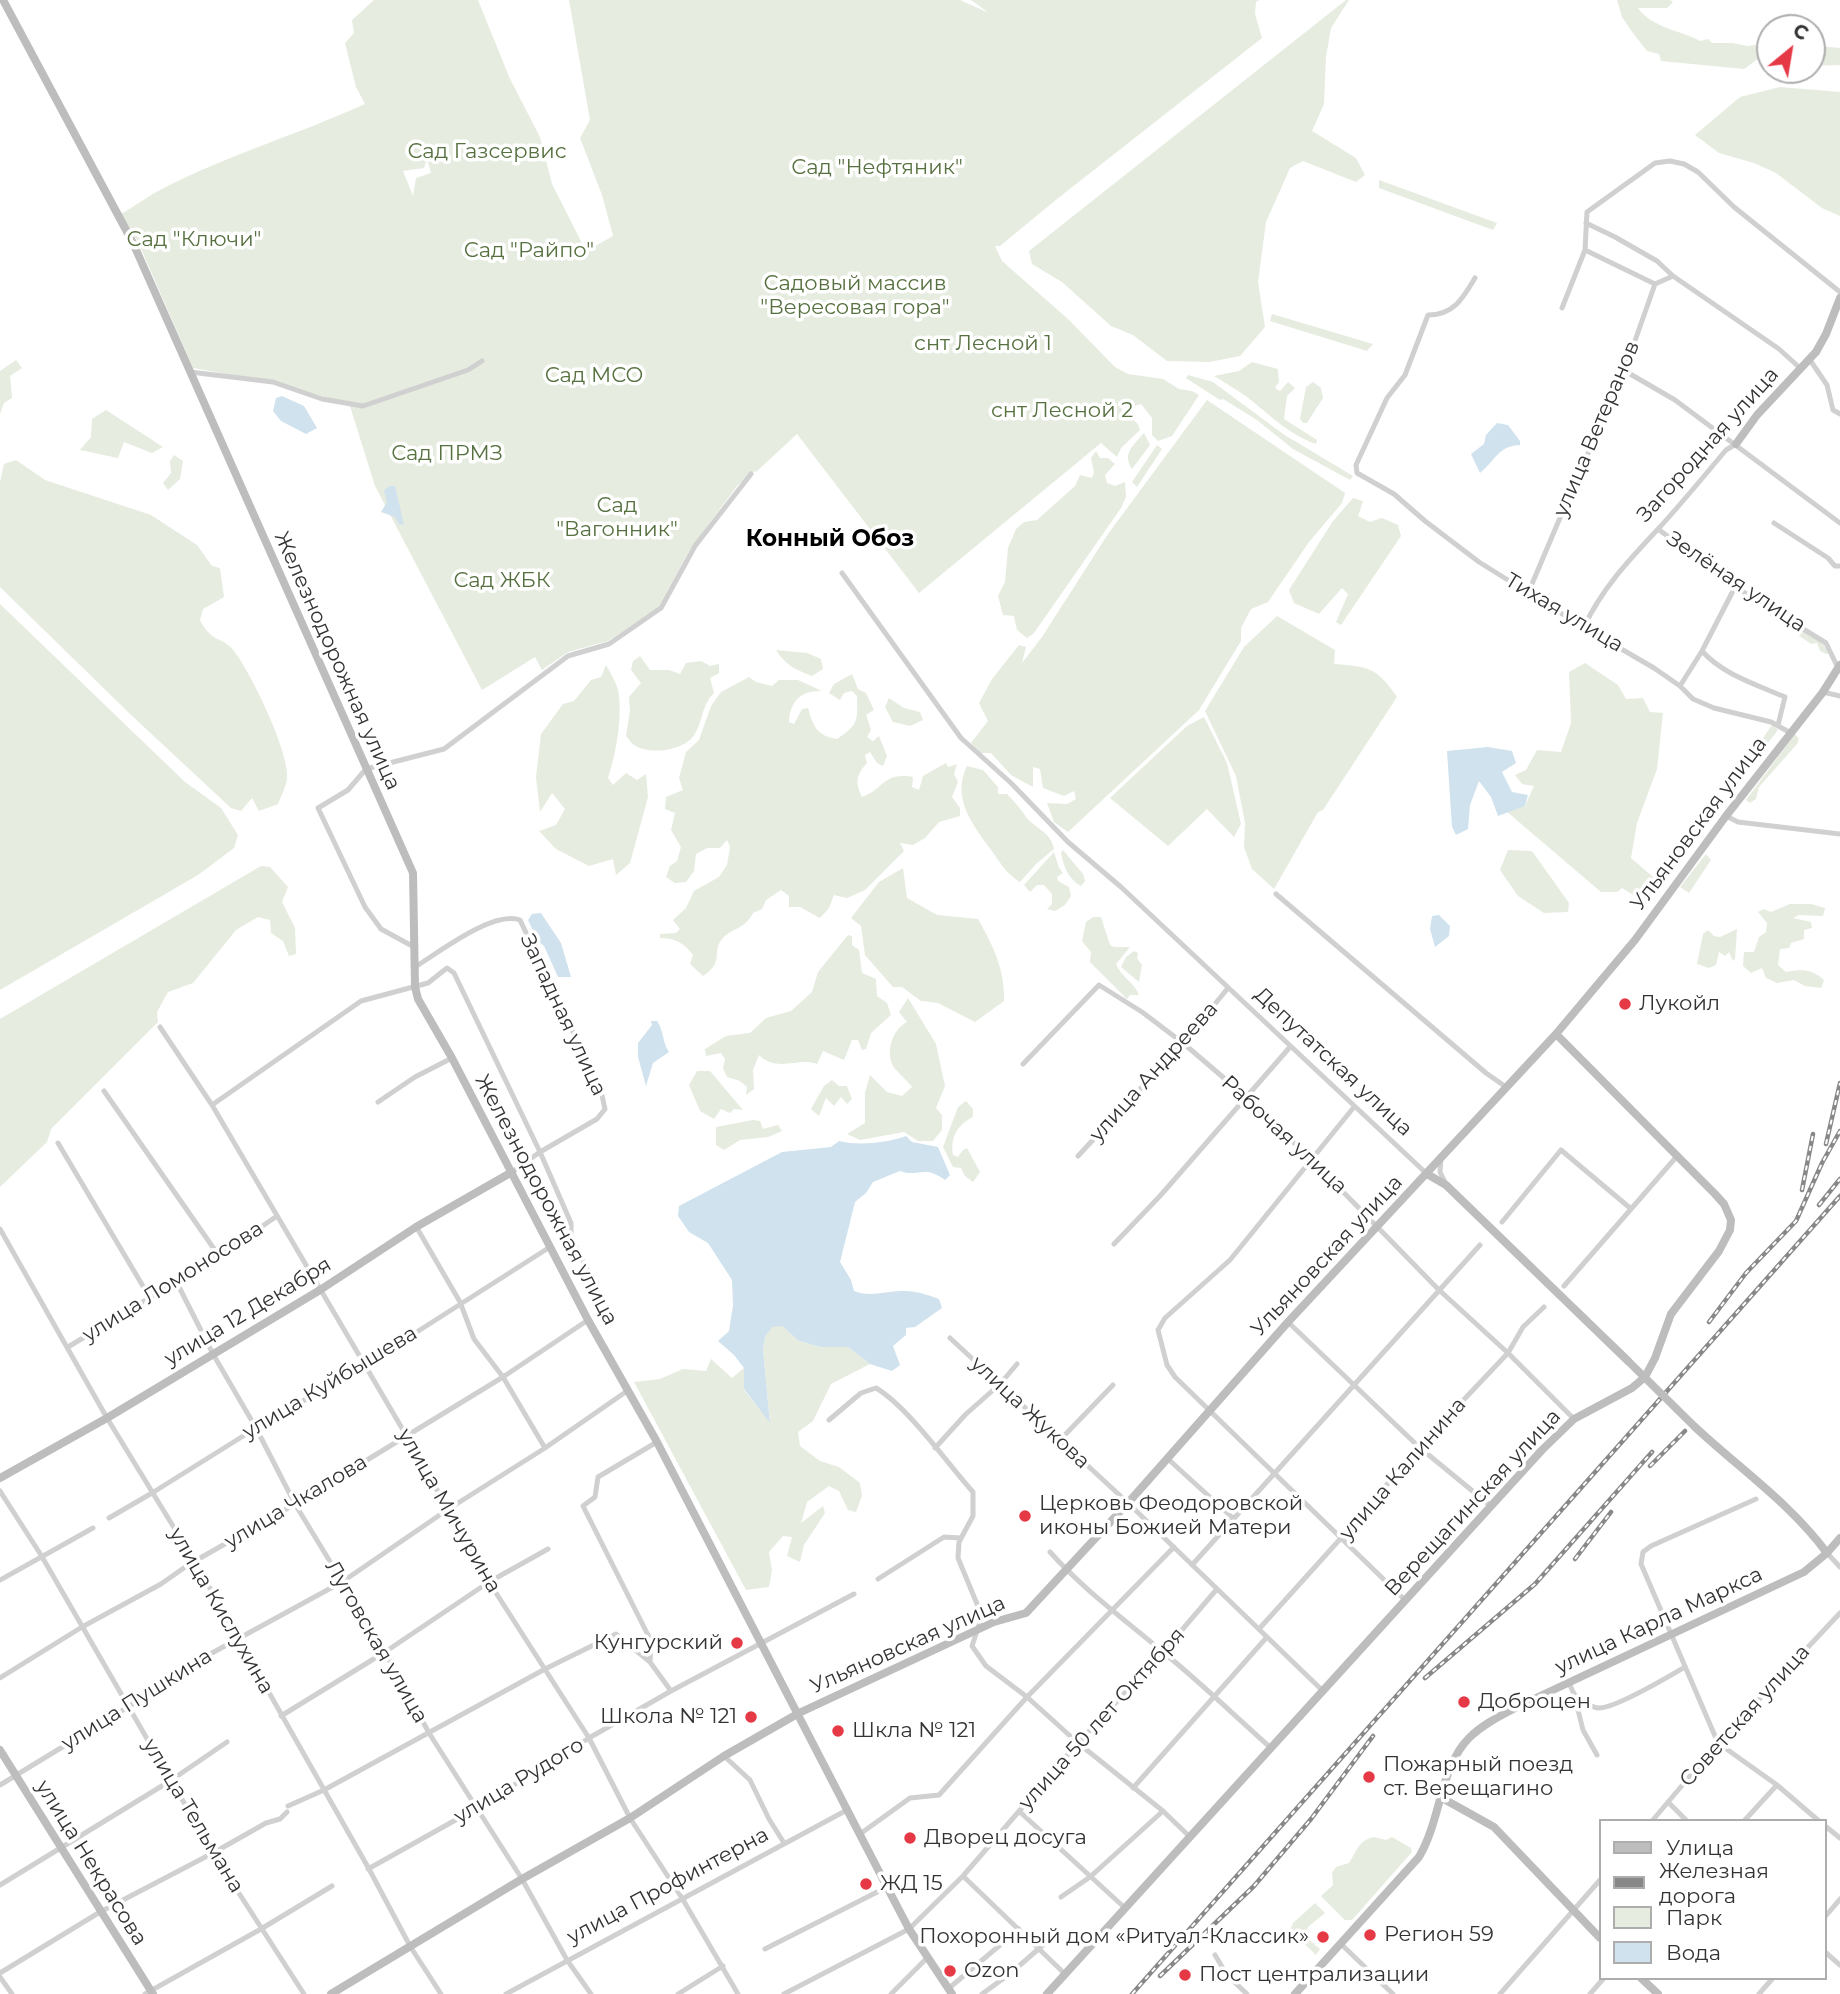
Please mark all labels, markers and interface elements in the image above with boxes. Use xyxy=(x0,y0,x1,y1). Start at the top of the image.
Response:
north arrow xyxy=(1756,14,1826,84)
text: С xyxy=(1789,19,1812,46)
park label: Сад Газсервис xyxy=(407,139,567,165)
park label: Сад "Нефтяник" xyxy=(791,155,963,181)
park label: Сад "Ключи" xyxy=(127,227,261,253)
park label: Сад "Райпо" xyxy=(464,238,594,264)
park label: Садовый массив "Вересовая гора" xyxy=(760,271,950,321)
park label: снт Лесной 1 xyxy=(914,331,1052,357)
street label: улица Ветеранов xyxy=(1549,337,1645,521)
street label: Загородная улица xyxy=(1632,362,1784,528)
park label: Сад МСО xyxy=(545,363,643,389)
park label: снт Лесной 2 xyxy=(991,398,1133,424)
park label: Сад ПРМЗ xyxy=(391,441,503,467)
park label: Сад "Вагонник" xyxy=(556,493,678,543)
district label: Конный Обоз xyxy=(746,525,914,553)
street label: Зелёная улица xyxy=(1662,526,1810,638)
street label: Железнодорожная улица xyxy=(268,528,406,794)
park label: Сад ЖБК xyxy=(453,568,551,594)
street label: Тихая улица xyxy=(1500,568,1628,658)
street label: Ульяновская улица xyxy=(1626,732,1772,916)
street label: Западная улица xyxy=(514,930,612,1100)
street label: Депутатская улица xyxy=(1249,982,1417,1142)
place label: Лукойл xyxy=(1639,991,1720,1017)
marker: Лукойл xyxy=(1617,996,1633,1012)
street label: улица Андреева xyxy=(1084,997,1224,1147)
street label: Железнодорожная улица xyxy=(469,1070,623,1330)
street label: Рабочая улица xyxy=(1216,1070,1352,1200)
street label: Ульяновская улица xyxy=(1246,1170,1408,1342)
street label: улица Ломоносова xyxy=(78,1216,268,1348)
street label: улица 12 Декабря xyxy=(160,1252,336,1372)
street label: улица Куйбышева xyxy=(238,1321,422,1445)
street label: улица Жукова xyxy=(965,1351,1095,1475)
street label: улица Калинина xyxy=(1334,1393,1472,1545)
street label: Верещагинская улица xyxy=(1380,1404,1566,1602)
street label: улица Мичурина xyxy=(392,1424,506,1598)
street label: улица Чкалова xyxy=(220,1449,372,1555)
place label: Церковь Феодоровской иконы Божией Матери xyxy=(1039,1491,1303,1541)
marker: Церковь Феодоровской иконы Божией Матери xyxy=(1017,1508,1033,1524)
street label: улица Кислухина xyxy=(163,1523,279,1699)
street label: Луговская улица xyxy=(319,1556,433,1728)
street label: улица Карла Маркса xyxy=(1551,1562,1767,1680)
street label: Ульяновская улица xyxy=(807,1591,1009,1699)
street label: улица 50 лет Октября xyxy=(1014,1623,1190,1815)
place label: Кунгурский xyxy=(594,1630,723,1656)
marker: Кунгурский xyxy=(729,1635,745,1651)
street label: Советская улица xyxy=(1675,1640,1815,1792)
street label: улица Пушкина xyxy=(57,1644,217,1756)
place label: Доброцен xyxy=(1478,1689,1591,1715)
marker: Доброцен xyxy=(1456,1694,1472,1710)
place label: Школа № 121 xyxy=(600,1704,737,1730)
marker: Школа № 121 xyxy=(743,1709,759,1725)
place label: Шкла № 121 xyxy=(852,1718,976,1744)
marker: Шкла № 121 xyxy=(830,1723,846,1739)
street label: улица Рудого xyxy=(450,1732,588,1830)
street label: улица Тельмана xyxy=(137,1734,249,1898)
place label: Пожарный поезд ст. Верещагино xyxy=(1383,1752,1573,1802)
marker: Пожарный поезд ст. Верещагино xyxy=(1361,1769,1377,1785)
street label: улица Некрасова xyxy=(30,1776,152,1950)
legend xyxy=(1598,1819,1826,1980)
street label: улица Профинтерна xyxy=(563,1822,773,1950)
place label: Дворец досуга xyxy=(924,1825,1087,1851)
marker: Дворец досуга xyxy=(902,1830,918,1846)
text: Улица xyxy=(1666,1835,1734,1860)
text: Железная дорога xyxy=(1659,1858,1769,1908)
place label: ЖД 15 xyxy=(880,1871,943,1897)
marker: ЖД 15 xyxy=(858,1876,874,1892)
text: Парк xyxy=(1666,1905,1722,1930)
place label: Регион 59 xyxy=(1384,1922,1494,1948)
place label: Похоронный дом «Ритуал-Классик» xyxy=(919,1924,1309,1950)
marker: Регион 59 xyxy=(1362,1927,1378,1943)
marker: Похоронный дом «Ритуал-Классик» xyxy=(1315,1929,1331,1945)
text: Вода xyxy=(1666,1940,1721,1965)
place label: Ozon xyxy=(964,1958,1020,1984)
place label: Пост централизации xyxy=(1199,1962,1429,1988)
marker: Ozon xyxy=(942,1963,958,1979)
marker: Пост централизации xyxy=(1177,1967,1193,1983)

